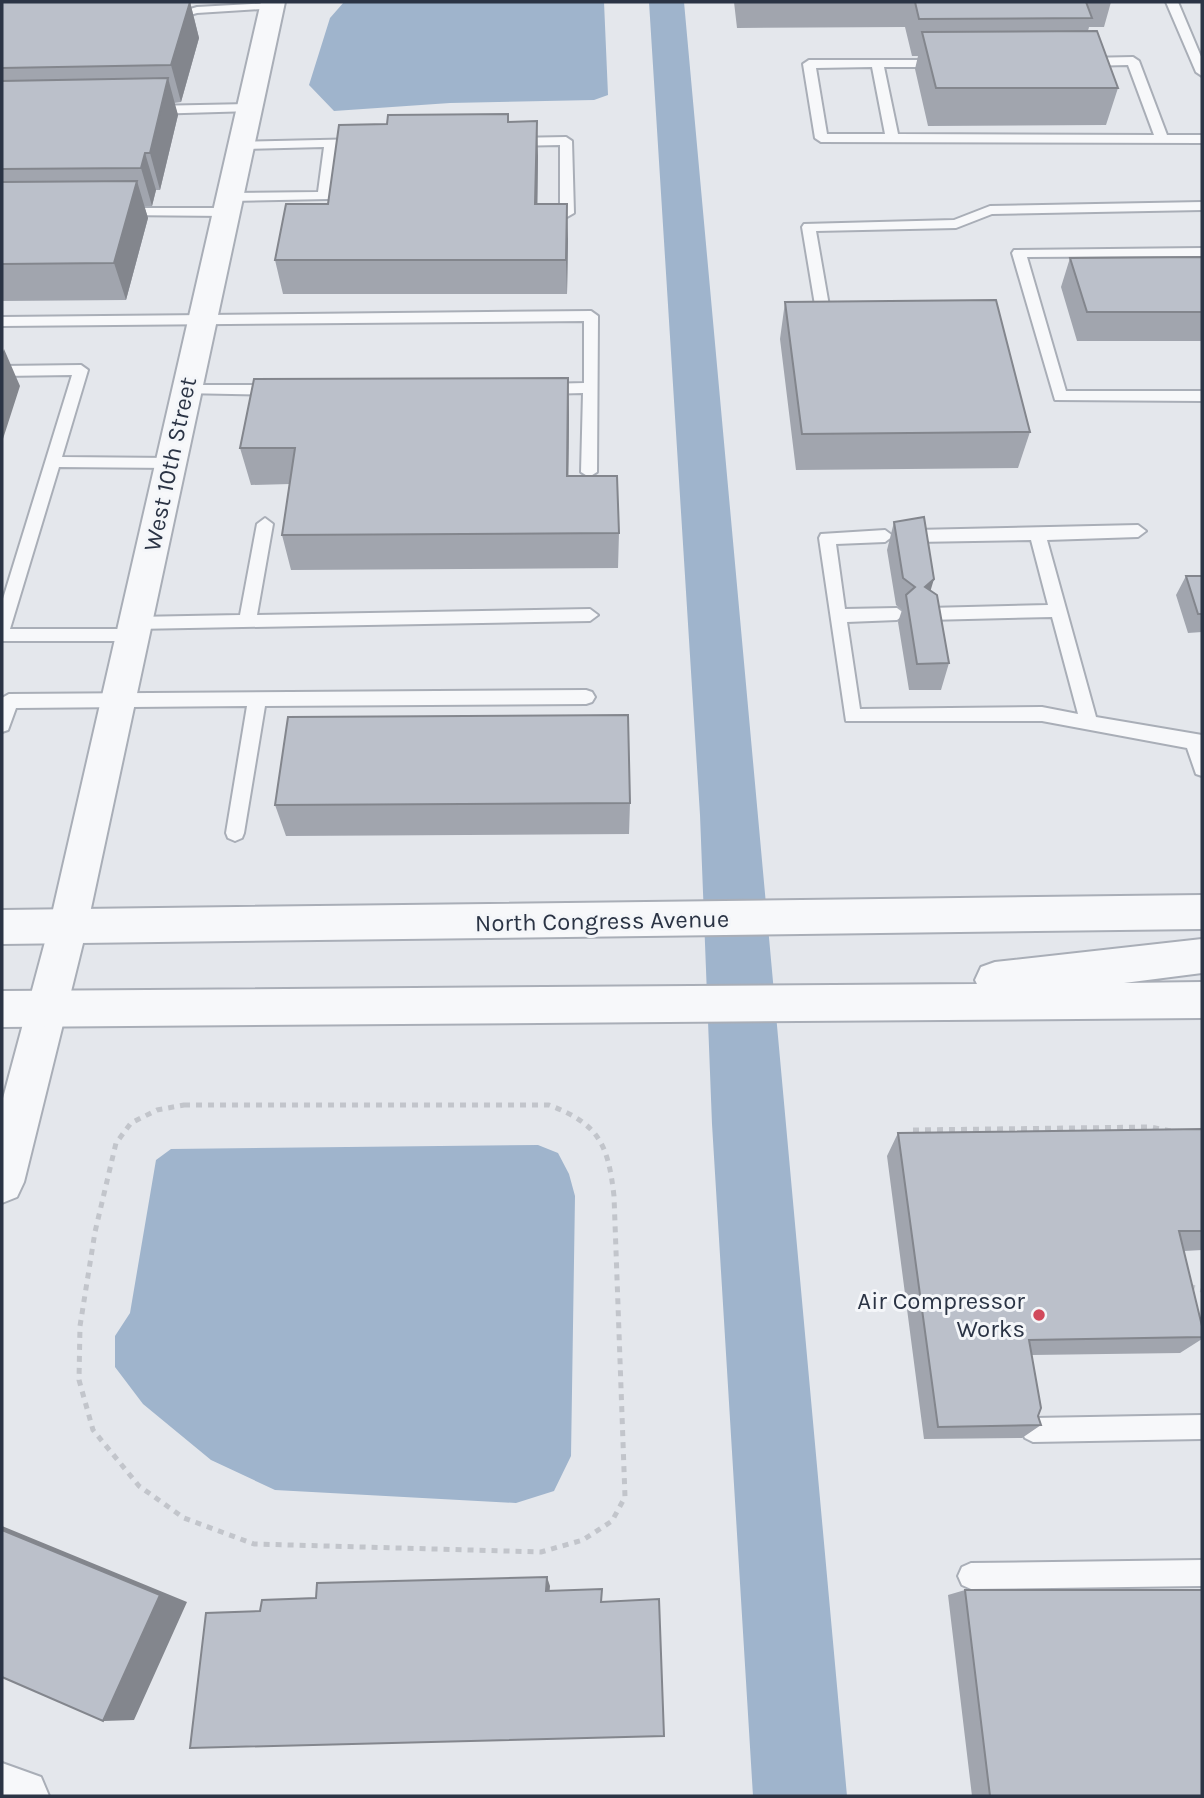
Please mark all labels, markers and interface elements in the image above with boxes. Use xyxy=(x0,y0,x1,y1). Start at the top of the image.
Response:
street label: West 10th Street xyxy=(138,374,202,554)
street label: North Congress Avenue xyxy=(475,905,729,937)
place label: Air Compressor Works xyxy=(857,1287,1025,1343)
marker: Air Compressor Works xyxy=(1031,1307,1047,1323)

